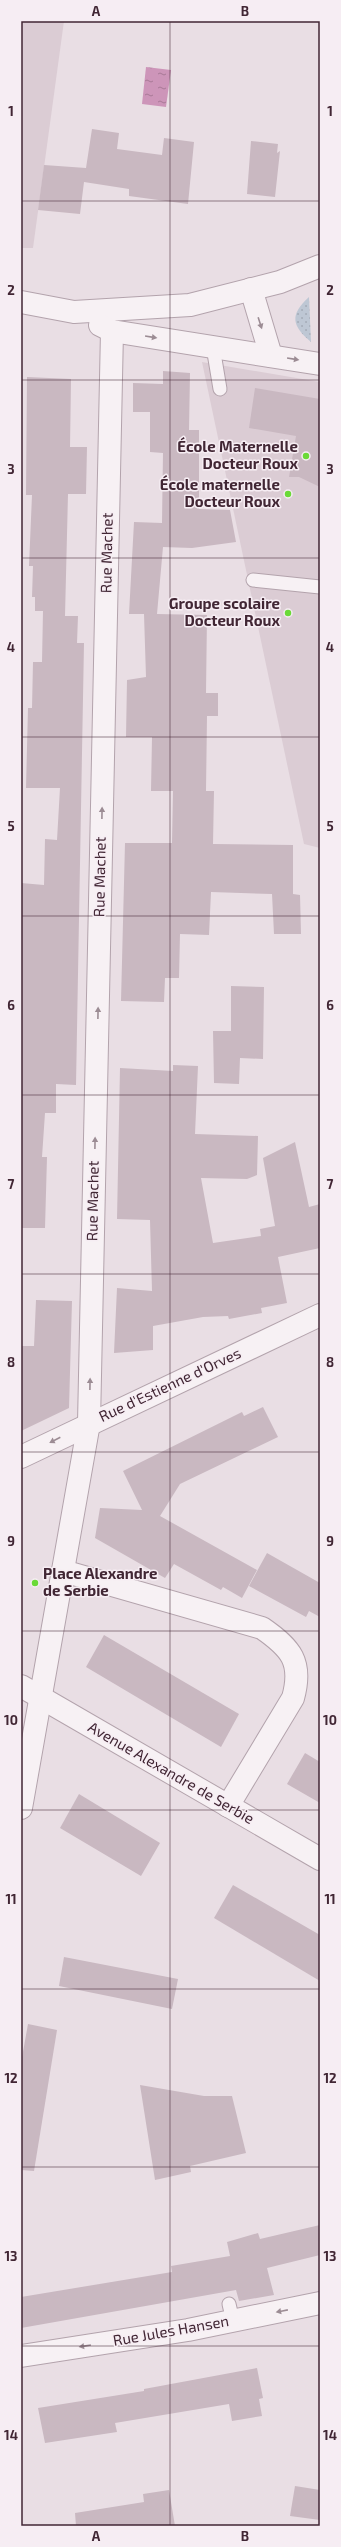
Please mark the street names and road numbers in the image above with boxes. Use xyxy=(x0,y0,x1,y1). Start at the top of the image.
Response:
street label: Rue Machet xyxy=(96,512,116,593)
street label: Rue Machet xyxy=(89,836,109,917)
street label: Rue Machet xyxy=(82,1160,102,1241)
street label: Rue d'Estienne d'Orves xyxy=(96,1343,243,1425)
street label: Avenue Alexandre de Serbie xyxy=(85,1717,258,1827)
street label: Rue Jules Hansen xyxy=(111,2311,230,2349)

